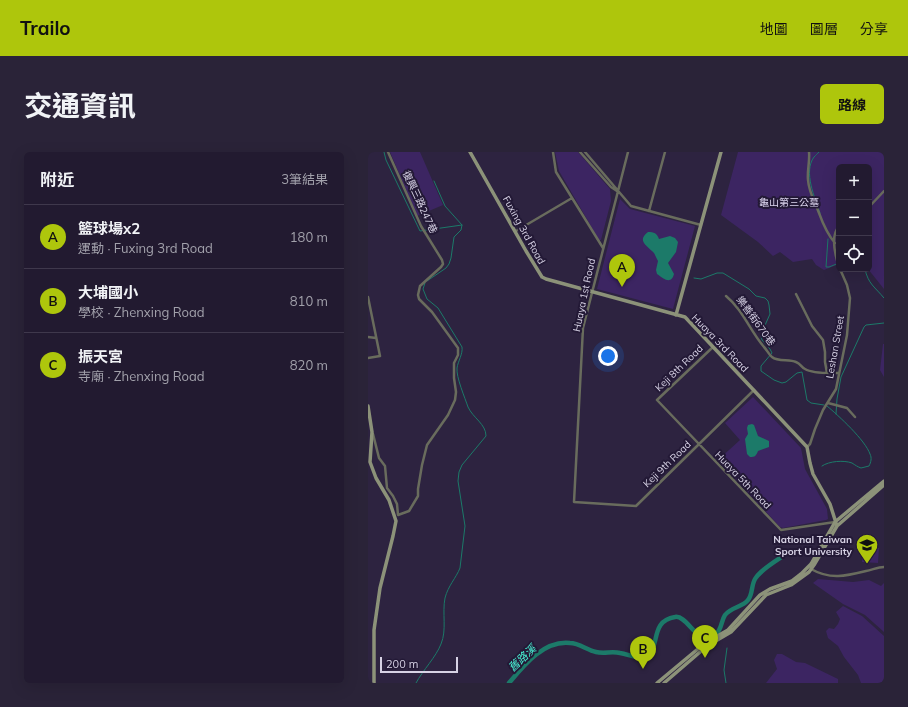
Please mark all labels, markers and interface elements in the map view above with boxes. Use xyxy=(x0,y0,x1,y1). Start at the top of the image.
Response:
text: Trailo xyxy=(20,16,71,40)
text: 地圖 xyxy=(760,20,788,38)
text: 圖層 xyxy=(810,20,838,38)
text: 分享 xyxy=(860,20,888,38)
button: 路線 xyxy=(820,84,884,124)
text: 交通資訊 xyxy=(24,88,136,123)
map controls xyxy=(836,164,872,272)
button: + xyxy=(836,164,872,200)
street label: 復興三路247巷 xyxy=(400,168,440,236)
text: 附近 xyxy=(40,169,74,190)
text: 3筆結果 xyxy=(281,171,328,187)
street label: Fuxing 3rd Road xyxy=(500,194,548,266)
park label: 龜山第三公墓 xyxy=(759,196,819,209)
button: − xyxy=(836,200,872,236)
text: 籃球場x2 xyxy=(78,219,140,238)
text: A xyxy=(48,229,58,245)
text: 180 m xyxy=(290,229,328,245)
button: locate xyxy=(836,236,872,272)
text: 運動 · Fuxing 3rd Road xyxy=(78,240,213,256)
pin: A xyxy=(609,254,635,287)
street label: Huaya 1st Road xyxy=(570,257,598,333)
text: 大埔國小 xyxy=(78,283,138,302)
text: B xyxy=(49,293,57,309)
text: 810 m xyxy=(290,293,328,309)
street label: 樂善街670巷 xyxy=(734,294,778,348)
text: 學校 · Zhenxing Road xyxy=(78,304,205,320)
street label: Huaya 3rd Road xyxy=(689,311,751,375)
street label: Leshan Street xyxy=(823,314,847,380)
street label: Keji 8th Road xyxy=(652,342,706,394)
your location xyxy=(598,346,618,366)
text: 振天宮 xyxy=(78,347,123,366)
text: C xyxy=(49,357,57,373)
text: 820 m xyxy=(290,357,328,373)
text: 寺廟 · Zhenxing Road xyxy=(78,368,205,384)
street label: Keji 9th Road xyxy=(640,438,694,490)
street label: Huaya 5th Road xyxy=(712,448,774,512)
school or university icon: National Taiwan Sport University xyxy=(854,532,880,565)
place label: National Taiwan Sport University xyxy=(773,533,853,558)
pin: C xyxy=(692,625,718,658)
pin: B xyxy=(630,636,656,669)
water label: 舊路溪 xyxy=(505,640,540,674)
scale bar xyxy=(380,655,458,674)
text: 200 m xyxy=(386,657,418,671)

